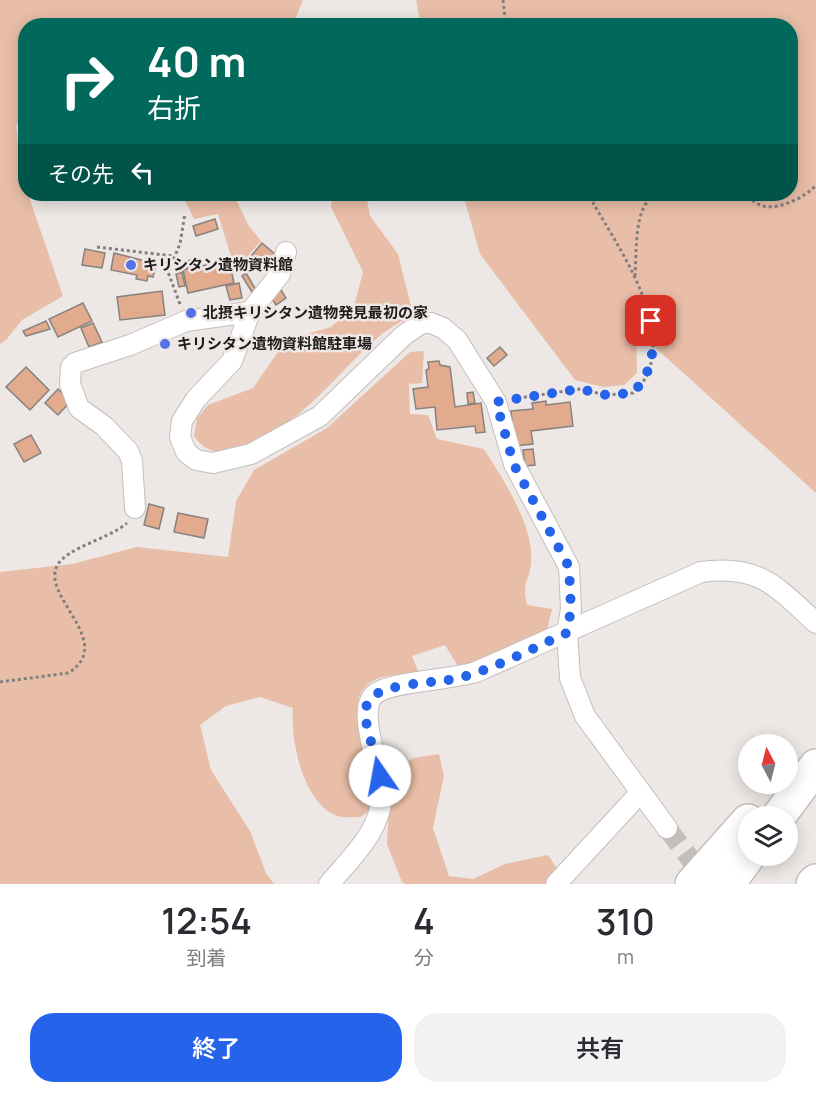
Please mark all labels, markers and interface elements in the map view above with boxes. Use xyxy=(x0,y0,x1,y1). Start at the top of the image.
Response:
text: 40 m xyxy=(147,32,246,90)
icon: right xyxy=(48,42,126,120)
text: 右折 xyxy=(147,89,201,126)
icon: left xyxy=(126,156,159,189)
text: その先 xyxy=(48,159,114,189)
place label: キリシタン遺物資料館 xyxy=(143,254,293,275)
marker: キリシタン遺物資料館 xyxy=(124,258,138,272)
pin xyxy=(625,295,676,346)
place label: 北摂キリシタン遺物発見最初の家 xyxy=(203,302,428,323)
icon: arrive xyxy=(634,304,667,337)
marker: 北摂キリシタン遺物発見最初の家 xyxy=(184,306,198,320)
place label: キリシタン遺物資料館駐車場 xyxy=(177,333,372,354)
marker: キリシタン遺物資料館駐車場 xyxy=(158,337,172,351)
north arrow xyxy=(738,734,798,794)
map controls xyxy=(738,734,798,866)
position arrow xyxy=(348,744,412,808)
button: layers xyxy=(738,806,798,866)
text: 12:54 xyxy=(161,896,252,945)
text: 4 xyxy=(413,896,435,945)
text: 310 xyxy=(596,897,655,946)
text: m xyxy=(617,943,634,970)
text: 到着 xyxy=(187,944,227,971)
text: 分 xyxy=(414,944,434,971)
button: 終了 xyxy=(30,1013,402,1082)
button: 共有 xyxy=(414,1013,786,1082)

